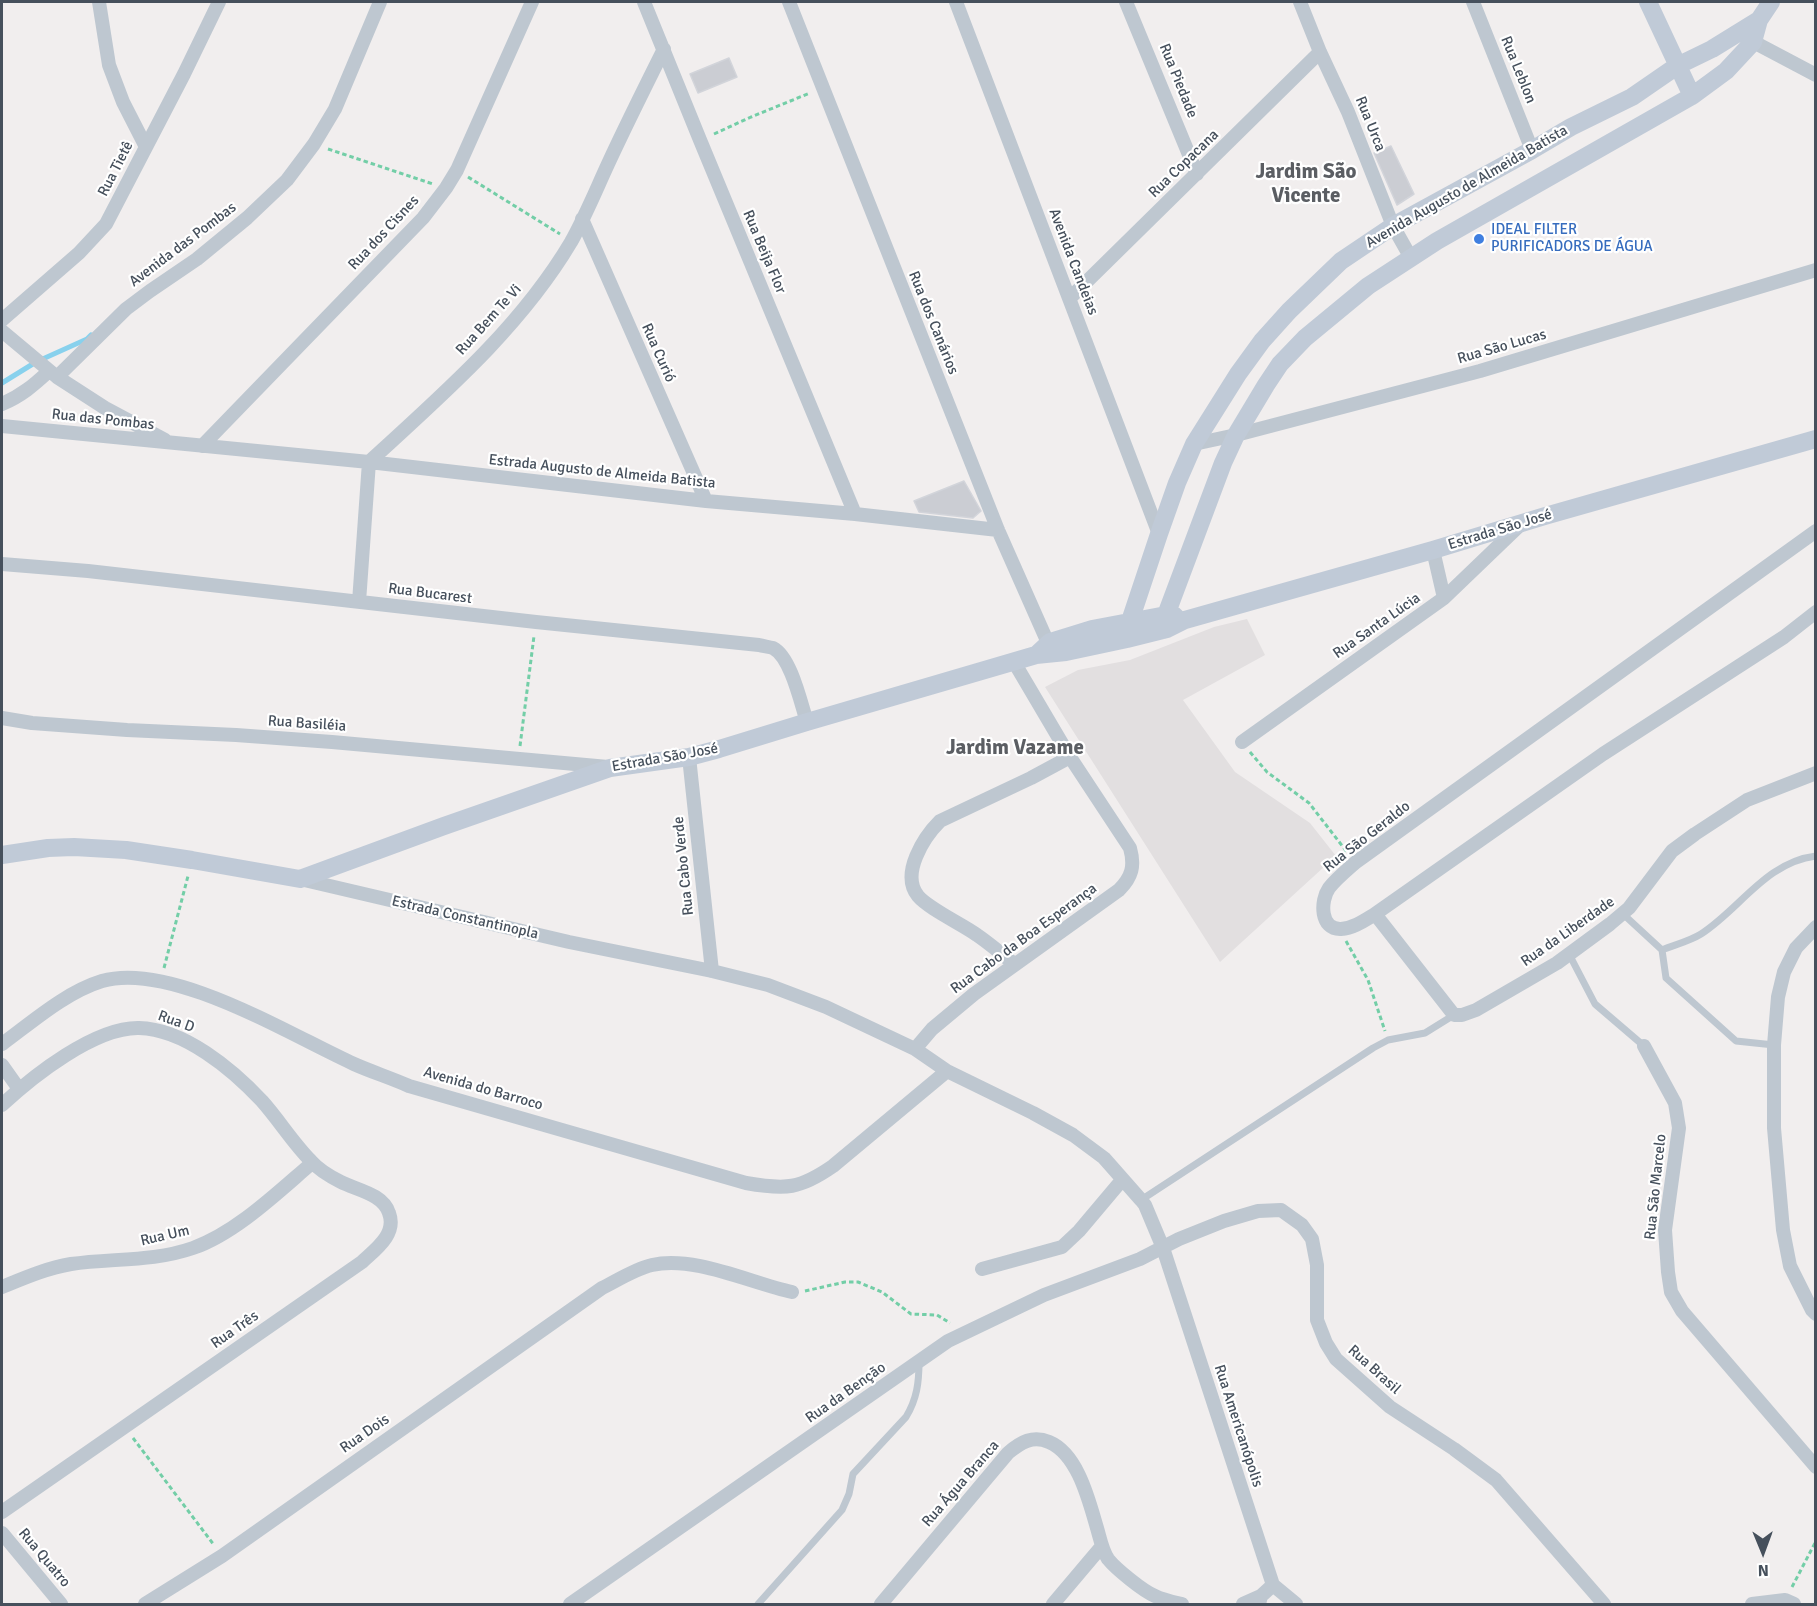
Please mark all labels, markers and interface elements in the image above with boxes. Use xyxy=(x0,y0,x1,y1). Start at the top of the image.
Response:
street label: Rua Leblon xyxy=(1496,34,1540,106)
street label: Rua Piedade xyxy=(1155,41,1201,121)
street label: Rua Urca xyxy=(1351,94,1389,154)
street label: Avenida Augusto de Almeida Batista xyxy=(1363,122,1571,252)
street label: Rua Copacana xyxy=(1145,126,1223,202)
street label: Rua Tietê xyxy=(95,138,137,200)
district label: Jardim São Vicente xyxy=(1256,159,1356,209)
street label: Rua dos Cisnes xyxy=(345,192,423,274)
street label: Avenida das Pombas xyxy=(126,199,240,291)
street label: Avenida Candeias xyxy=(1044,206,1102,318)
street label: Rua Beija Flor xyxy=(738,208,790,296)
place label: IDEAL FILTER PURIFICADORS DE ÁGUA xyxy=(1491,221,1653,256)
marker: IDEAL FILTER PURIFICADORS DE ÁGUA xyxy=(1472,232,1486,246)
street label: Rua dos Canários xyxy=(904,269,962,377)
street label: Rua Bem Te Vi xyxy=(452,281,526,359)
street label: Rua Curió xyxy=(637,321,679,385)
street label: Rua São Lucas xyxy=(1455,326,1549,368)
street label: Rua das Pombas xyxy=(51,406,155,434)
street label: Estrada Augusto de Almeida Batista xyxy=(488,451,716,493)
street label: Estrada São José xyxy=(1446,506,1554,554)
street label: Rua Bucarest xyxy=(387,580,473,608)
street label: Rua Santa Lúcia xyxy=(1330,589,1424,663)
street label: Rua Basiléia xyxy=(267,712,347,736)
district label: Jardim Vazame xyxy=(946,735,1084,761)
street label: Estrada São José xyxy=(610,740,720,776)
street label: Rua São Geraldo xyxy=(1320,798,1414,876)
street label: Rua Cabo Verde xyxy=(670,816,698,916)
street label: Rua Cabo da Boa Esperança xyxy=(947,880,1101,998)
street label: Estrada Constantinopla xyxy=(390,892,540,944)
street label: Rua da Liberdade xyxy=(1518,893,1618,971)
street label: Rua D xyxy=(155,1007,197,1037)
street label: Avenida do Barroco xyxy=(421,1063,545,1115)
street label: Rua São Marcelo xyxy=(1641,1133,1671,1241)
street label: Rua Um xyxy=(139,1222,191,1250)
street label: Rua Três xyxy=(208,1307,262,1353)
street label: Rua Brasil xyxy=(1344,1342,1404,1398)
street label: Rua da Benção xyxy=(802,1359,890,1427)
street label: Rua Americanópolis xyxy=(1210,1363,1266,1489)
street label: Rua Dois xyxy=(337,1411,393,1457)
street label: Rua Água Branca xyxy=(919,1437,1003,1531)
north arrow xyxy=(1733,1522,1793,1582)
street label: Rua Quatro xyxy=(14,1525,74,1591)
text: N xyxy=(1758,1560,1769,1580)

